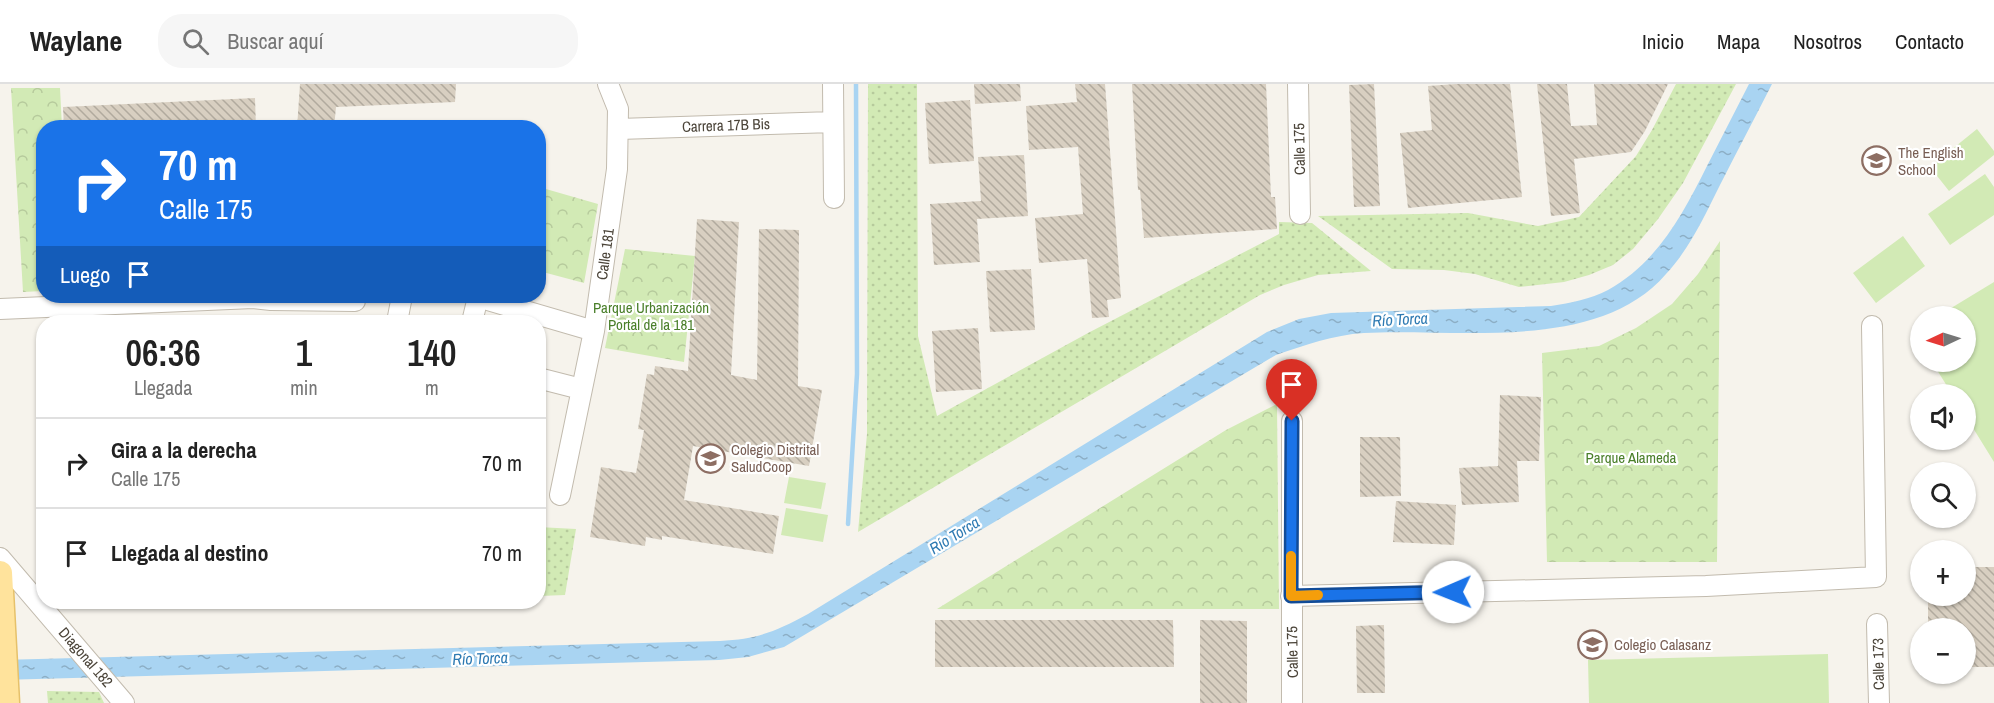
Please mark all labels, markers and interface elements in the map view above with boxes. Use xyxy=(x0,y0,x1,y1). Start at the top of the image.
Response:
search box xyxy=(158,14,578,68)
text: Waylane xyxy=(30,22,122,60)
icon: search xyxy=(179,25,212,58)
text: Buscar aquí xyxy=(227,26,324,56)
text: Inicio xyxy=(1642,27,1684,56)
text: Mapa xyxy=(1717,27,1760,56)
text: Nosotros xyxy=(1793,27,1862,56)
text: Contacto xyxy=(1895,27,1964,56)
street label: Carrera 17B Bis xyxy=(682,113,770,137)
street label: Calle 175 xyxy=(1288,123,1310,175)
text: 70 m xyxy=(159,137,238,193)
place label: The English School xyxy=(1898,142,1964,180)
icon: right xyxy=(60,144,138,222)
school or university icon: The English School xyxy=(1861,145,1893,177)
text: Calle 175 xyxy=(159,191,253,227)
street label: Calle 181 xyxy=(591,227,619,281)
icon: arrive xyxy=(122,258,155,291)
text: Luego xyxy=(60,260,110,290)
park label: Parque Urbanización Portal de la 181 xyxy=(593,297,709,335)
north arrow xyxy=(1910,306,1976,372)
map controls xyxy=(1910,306,1976,684)
water label: Río Torca xyxy=(1372,307,1428,331)
text: 06:36 xyxy=(126,329,201,377)
text: 1 xyxy=(296,329,312,377)
text: 140 xyxy=(407,329,456,377)
pin xyxy=(1266,359,1317,421)
icon: arrive xyxy=(1275,368,1308,401)
text: Llegada xyxy=(134,374,192,401)
text: min xyxy=(290,374,318,401)
text: m xyxy=(425,374,439,401)
button: sound xyxy=(1910,384,1976,450)
text: Gira a la derecha xyxy=(111,435,256,465)
place label: Colegio Distrital SaludCoop xyxy=(731,439,819,477)
school or university icon: Colegio Distrital SaludCoop xyxy=(694,442,726,474)
icon: right xyxy=(60,447,93,480)
park label: Parque Alameda xyxy=(1586,447,1677,468)
text: 70 m xyxy=(482,448,522,478)
button: search xyxy=(1910,462,1976,528)
text: Calle 175 xyxy=(111,465,180,492)
water label: Río Torca xyxy=(925,511,983,559)
icon: arrive xyxy=(60,537,93,570)
text: Llegada al destino xyxy=(111,538,268,568)
text: 70 m xyxy=(482,538,522,568)
button: + xyxy=(1910,540,1976,606)
position arrow xyxy=(1421,560,1485,624)
button: − xyxy=(1910,618,1976,684)
street label: Diagonal 182 xyxy=(54,622,118,692)
street label: Calle 175 xyxy=(1281,626,1303,678)
school or university icon: Colegio Calasanz xyxy=(1577,628,1609,660)
place label: Colegio Calasanz xyxy=(1614,634,1711,655)
street label: Calle 173 xyxy=(1867,638,1889,690)
water label: Río Torca xyxy=(452,646,508,670)

